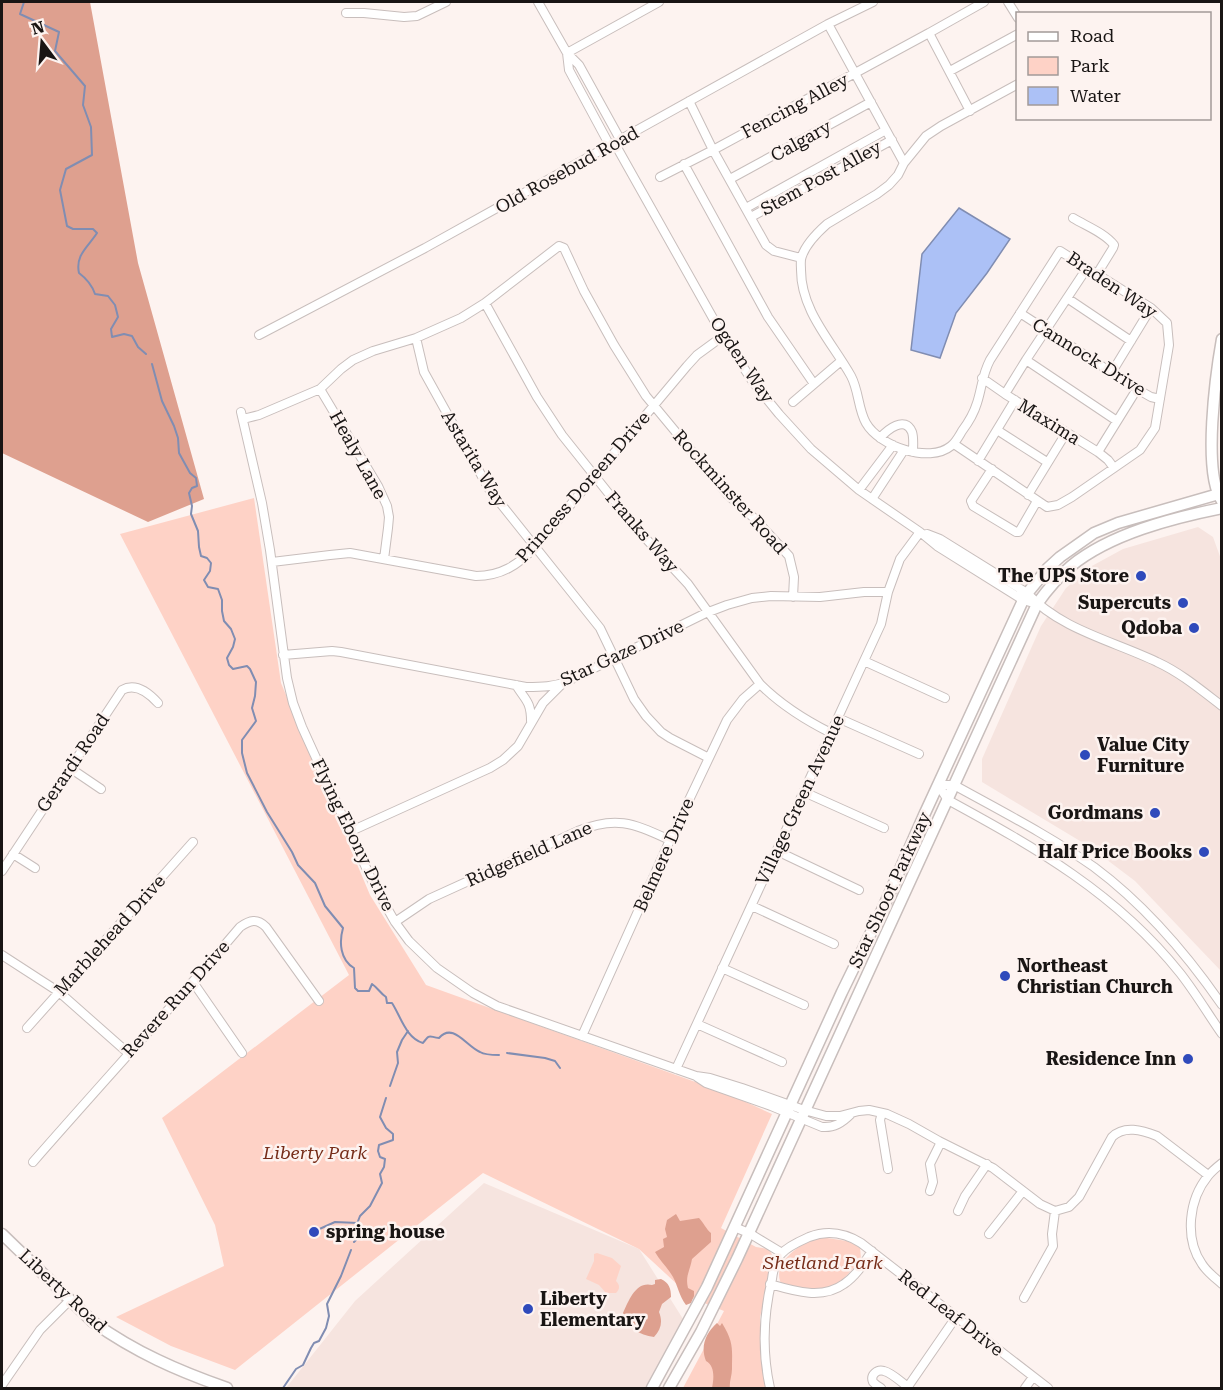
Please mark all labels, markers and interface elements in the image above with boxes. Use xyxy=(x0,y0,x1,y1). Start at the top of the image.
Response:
north arrow xyxy=(12,12,72,72)
legend xyxy=(1016,12,1211,120)
text: N xyxy=(29,17,47,39)
text: Road xyxy=(1070,25,1115,46)
text: Park xyxy=(1070,55,1110,76)
street label: Fencing Alley xyxy=(738,68,852,143)
text: Water xyxy=(1070,85,1121,106)
street label: Calgary xyxy=(767,115,835,166)
street label: Old Rosebud Road xyxy=(491,121,642,218)
street label: Stem Post Alley xyxy=(757,136,885,219)
street label: Braden Way xyxy=(1063,247,1162,323)
street label: Ogden Way xyxy=(706,313,779,407)
street label: Cannock Drive xyxy=(1029,313,1150,400)
street label: Maxima xyxy=(1014,394,1084,449)
street label: Healy Lane xyxy=(326,407,391,503)
street label: Astarita Way xyxy=(437,407,512,511)
street label: Princess Doreen Drive xyxy=(511,407,654,566)
street label: Rockminster Road xyxy=(669,425,792,558)
street label: Franks Way xyxy=(601,487,684,577)
place label: The UPS Store xyxy=(998,565,1129,586)
marker: The UPS Store xyxy=(1134,569,1148,583)
place label: Supercuts xyxy=(1078,592,1171,613)
marker: Supercuts xyxy=(1176,596,1190,610)
street label: Star Gaze Drive xyxy=(557,615,687,690)
place label: Qdoba xyxy=(1121,617,1182,638)
marker: Qdoba xyxy=(1187,621,1201,635)
street label: Gerardi Road xyxy=(32,709,114,816)
street label: Village Green Avenue xyxy=(751,711,848,888)
place label: Value City Furniture xyxy=(1097,734,1189,776)
marker: Value City Furniture xyxy=(1078,748,1092,762)
street label: Flying Ebony Drive xyxy=(307,755,400,915)
street label: Belmere Drive xyxy=(629,795,698,915)
place label: Gordmans xyxy=(1048,802,1143,823)
marker: Gordmans xyxy=(1148,806,1162,820)
street label: Star Shoot Parkway xyxy=(844,808,935,971)
street label: Ridgefield Lane xyxy=(463,816,595,891)
place label: Half Price Books xyxy=(1038,841,1192,862)
marker: Half Price Books xyxy=(1197,845,1211,859)
street label: Marblehead Drive xyxy=(50,870,169,999)
street label: Revere Run Drive xyxy=(118,936,234,1061)
place label: Northeast Christian Church xyxy=(1017,955,1173,997)
marker: Northeast Christian Church xyxy=(998,969,1012,983)
place label: Residence Inn xyxy=(1046,1048,1176,1069)
marker: Residence Inn xyxy=(1181,1052,1195,1066)
park label: Liberty Park xyxy=(262,1142,367,1163)
place label: spring house xyxy=(326,1221,445,1242)
marker: spring house xyxy=(307,1225,321,1239)
street label: Liberty Road xyxy=(15,1245,112,1337)
park label: Shetland Park xyxy=(762,1252,883,1273)
street label: Red Leaf Drive xyxy=(895,1265,1008,1360)
place label: Liberty Elementary xyxy=(540,1288,645,1330)
marker: Liberty Elementary xyxy=(521,1302,535,1316)

